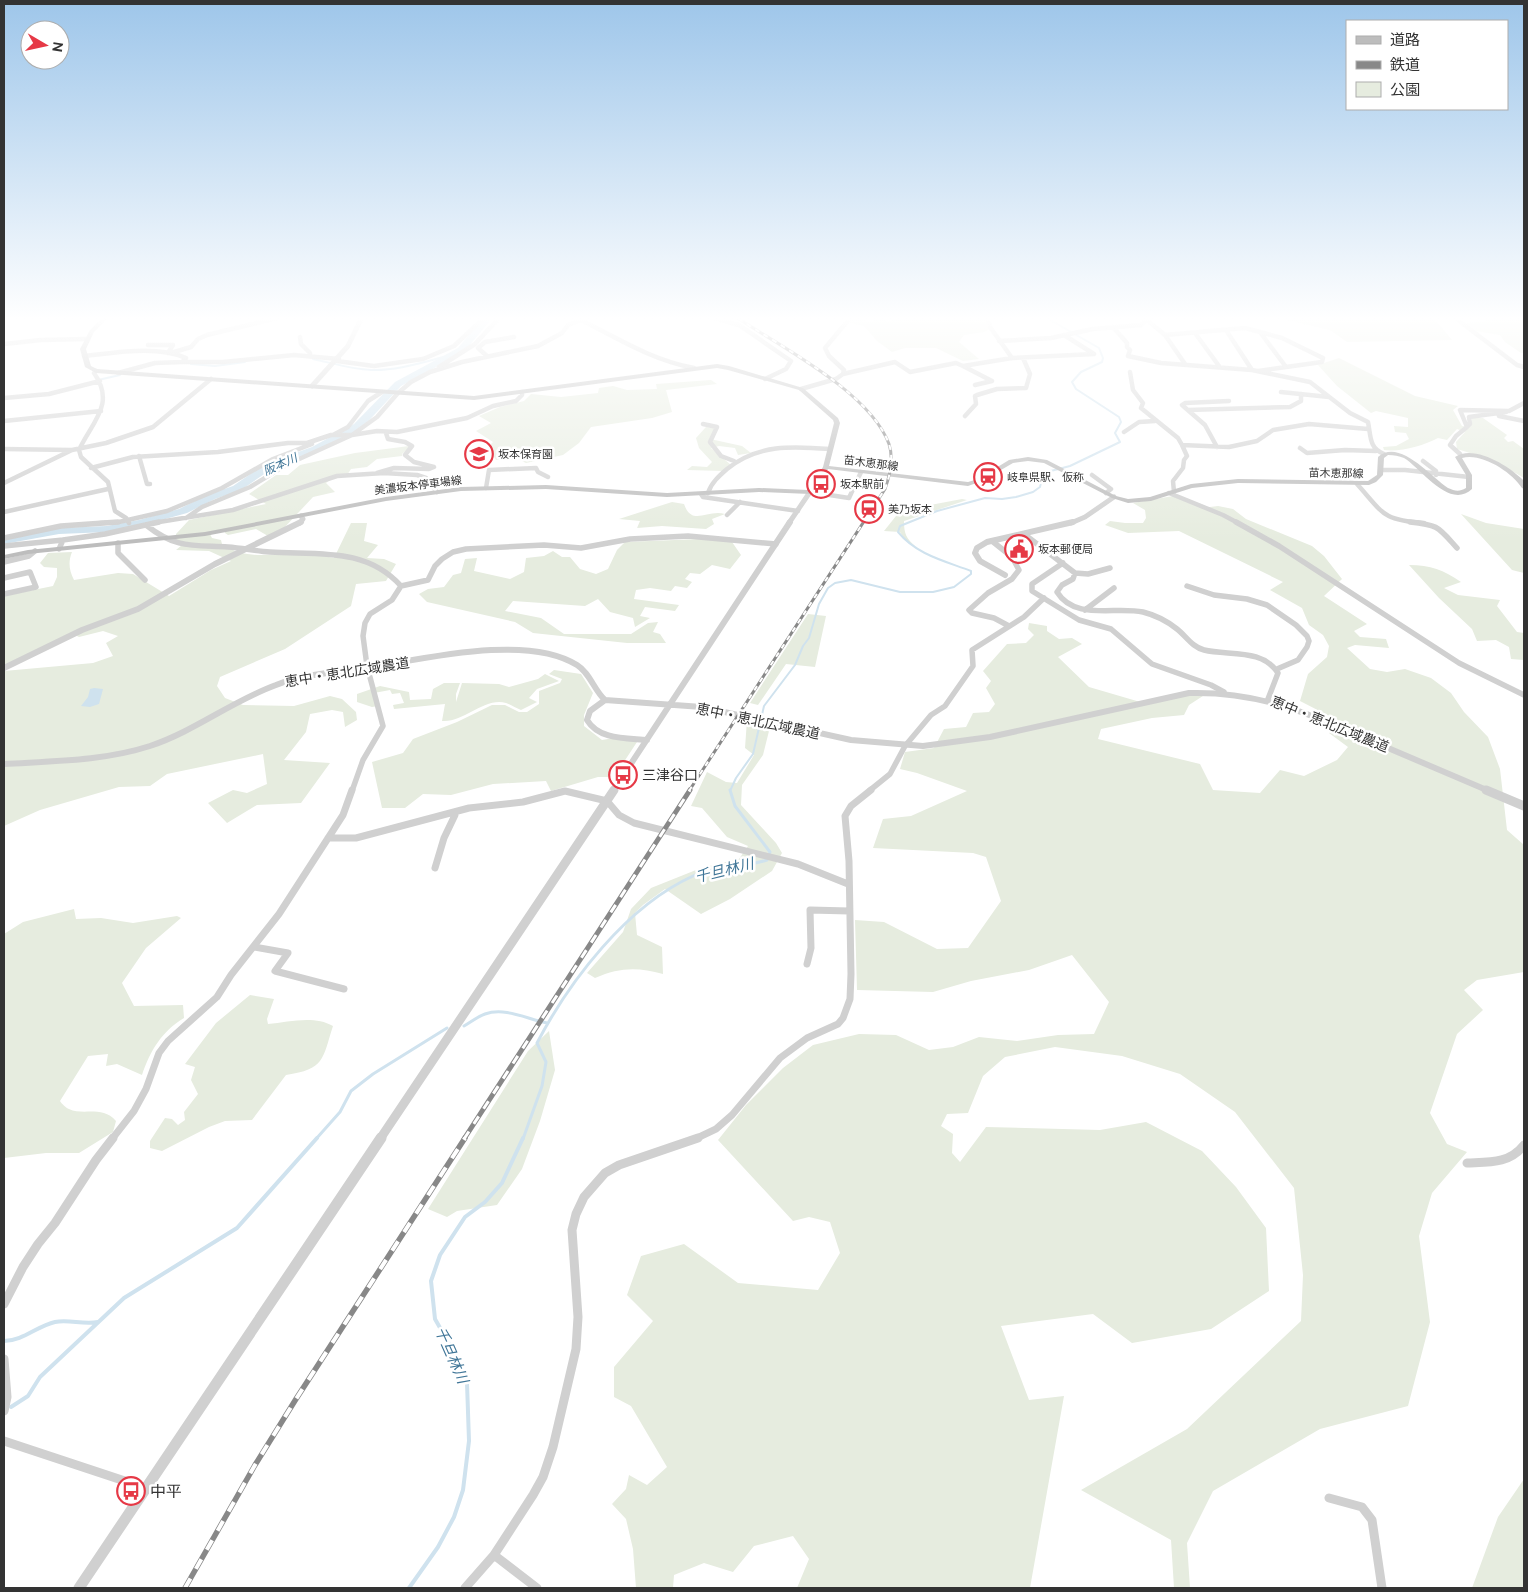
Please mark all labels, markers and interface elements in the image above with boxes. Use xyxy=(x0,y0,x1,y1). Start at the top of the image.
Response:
north arrow xyxy=(20,20,70,70)
legend xyxy=(1346,20,1508,110)
text: 道路 xyxy=(1390,31,1420,48)
text: N xyxy=(49,41,67,53)
text: 鉄道 xyxy=(1390,56,1420,73)
text: 公園 xyxy=(1390,81,1420,98)
school or university icon: 坂本保育園 xyxy=(464,439,494,469)
place label: 坂本保育園 xyxy=(498,448,553,460)
water label: 阪本川 xyxy=(261,450,301,477)
street label: 苗木恵那線 xyxy=(843,454,899,472)
station icon: 岐阜県駅、仮称 xyxy=(973,462,1003,492)
street label: 苗木恵那線 xyxy=(1308,467,1364,479)
bus stop icon: 坂本駅前 xyxy=(806,469,836,499)
place label: 岐阜県駅、仮称 xyxy=(1007,471,1084,483)
street label: 美濃坂本停車場線 xyxy=(374,474,462,496)
place label: 坂本駅前 xyxy=(840,478,884,490)
station icon: 美乃坂本 xyxy=(854,494,884,524)
place label: 美乃坂本 xyxy=(888,503,932,515)
public building icon: 坂本郵便局 xyxy=(1004,534,1034,564)
place label: 坂本郵便局 xyxy=(1038,543,1093,555)
street label: 恵中・恵北広域農道 xyxy=(284,654,410,690)
street label: 恵中・恵北広域農道 xyxy=(1269,693,1391,755)
street label: 恵中・恵北広域農道 xyxy=(695,700,821,742)
bus stop icon: 三津谷口 xyxy=(608,760,638,790)
place label: 三津谷口 xyxy=(642,767,698,783)
water label: 千旦林川 xyxy=(693,854,757,886)
water label: 千旦林川 xyxy=(432,1324,473,1388)
bus stop icon: 中平 xyxy=(116,1476,146,1506)
place label: 中平 xyxy=(150,1482,182,1500)

